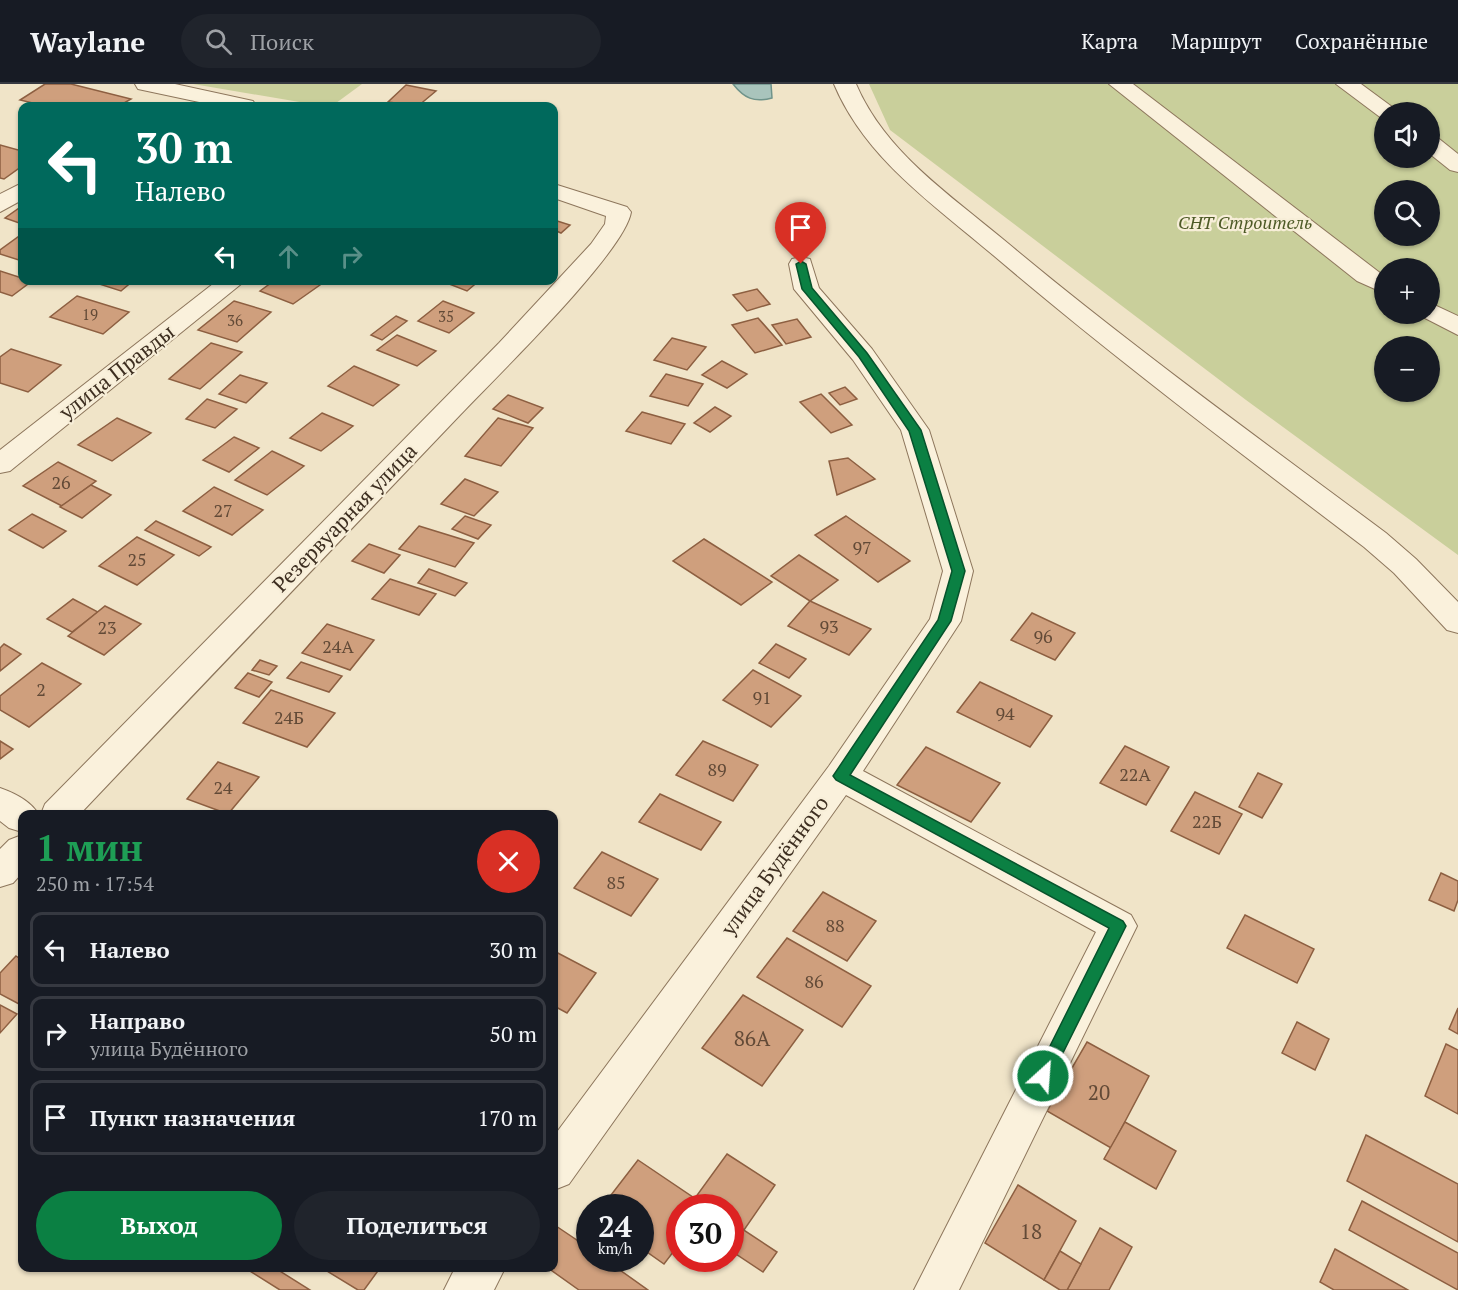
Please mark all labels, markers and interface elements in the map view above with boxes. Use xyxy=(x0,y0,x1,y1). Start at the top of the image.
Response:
search box xyxy=(181,14,601,68)
text: Waylane xyxy=(30,23,145,60)
icon: search xyxy=(202,25,235,58)
text: Поиск xyxy=(250,27,314,56)
text: Карта xyxy=(1081,27,1138,55)
text: Маршрут xyxy=(1171,27,1262,55)
text: Сохранённые xyxy=(1295,27,1428,55)
map controls xyxy=(1374,102,1440,402)
button: sound xyxy=(1374,102,1440,168)
text: 30 m xyxy=(135,119,233,175)
icon: left xyxy=(36,126,114,204)
text: Налево xyxy=(135,173,226,209)
button: search xyxy=(1374,180,1440,246)
pin xyxy=(775,202,826,264)
park label: СНТ Строитель xyxy=(1178,210,1312,234)
icon: arrive xyxy=(784,211,817,244)
icon: left xyxy=(209,240,242,273)
icon: ahead xyxy=(272,240,305,273)
icon: right xyxy=(335,240,368,273)
button: + xyxy=(1374,258,1440,324)
house number: 19 xyxy=(82,304,98,324)
house number: 35 xyxy=(438,306,454,326)
house number: 36 xyxy=(227,310,243,330)
street label: улица Правды xyxy=(52,317,180,426)
button: − xyxy=(1374,336,1440,402)
street label: Резервуарная улица xyxy=(266,437,423,598)
house number: 26 xyxy=(51,470,71,494)
house number: 27 xyxy=(213,498,233,522)
house number: 97 xyxy=(852,535,872,559)
house number: 25 xyxy=(127,547,147,571)
house number: 93 xyxy=(819,614,839,638)
house number: 23 xyxy=(97,615,117,639)
house number: 96 xyxy=(1033,624,1053,648)
house number: 24А xyxy=(322,634,354,658)
house number: 2 xyxy=(36,677,46,701)
house number: 91 xyxy=(752,685,772,709)
house number: 94 xyxy=(995,701,1015,725)
house number: 24Б xyxy=(274,705,304,729)
house number: 89 xyxy=(707,757,727,781)
house number: 22А xyxy=(1119,762,1151,786)
house number: 24 xyxy=(213,775,233,799)
street label: улица Будённого xyxy=(713,790,834,942)
house number: 22Б xyxy=(1192,809,1222,833)
text: 1 мин xyxy=(36,824,143,871)
button: close xyxy=(477,830,540,893)
text: 250 m · 17:54 xyxy=(36,870,154,897)
house number: 85 xyxy=(606,870,626,894)
house number: 88 xyxy=(825,913,845,937)
icon: left xyxy=(39,933,72,966)
text: Налево xyxy=(90,935,170,964)
text: 30 m xyxy=(489,935,537,964)
house number: 86 xyxy=(804,969,824,993)
text: Направо xyxy=(90,1006,185,1035)
icon: right xyxy=(39,1017,72,1050)
text: 50 m xyxy=(489,1019,537,1048)
house number: 86А xyxy=(734,1024,771,1052)
text: улица Будённого xyxy=(90,1035,248,1062)
position arrow xyxy=(1011,1044,1075,1108)
house number: 20 xyxy=(1088,1078,1110,1106)
icon: arrive xyxy=(39,1101,72,1134)
text: Пункт назначения xyxy=(90,1103,295,1132)
text: 170 m xyxy=(477,1103,537,1132)
button: Выход xyxy=(36,1191,282,1260)
button: Поделиться xyxy=(294,1191,540,1260)
speed limit sign: 30 xyxy=(666,1194,744,1272)
text: 24 xyxy=(598,1206,632,1246)
house number: 18 xyxy=(1020,1217,1042,1245)
text: km/h xyxy=(598,1238,632,1258)

